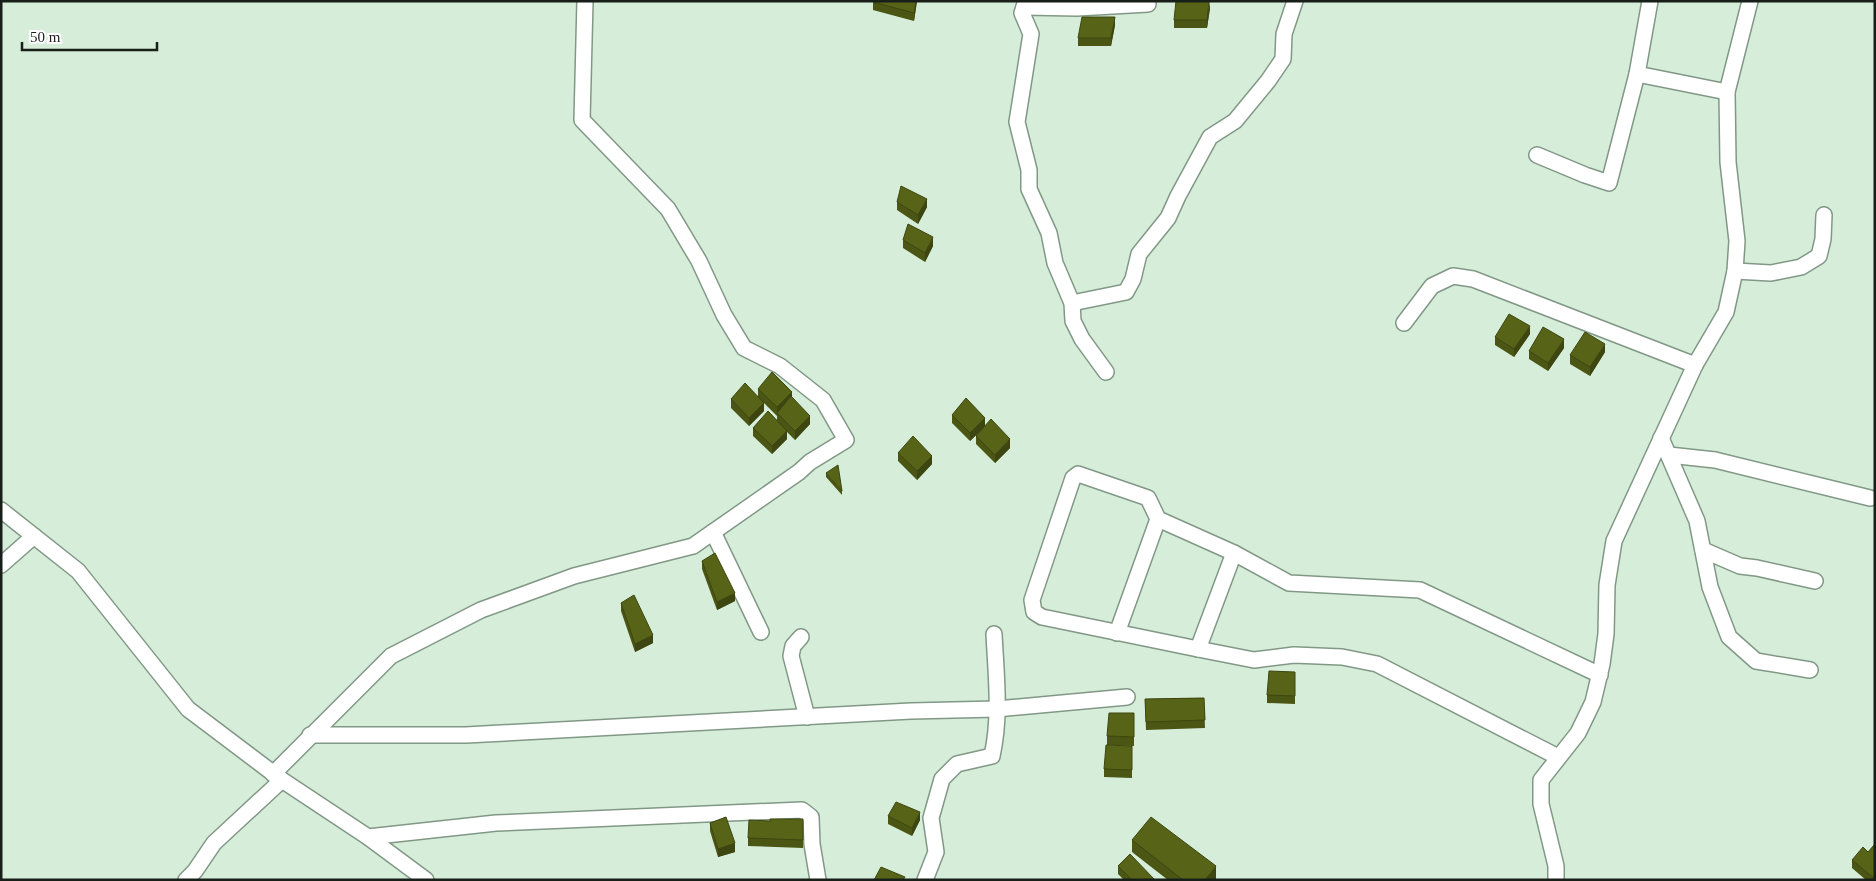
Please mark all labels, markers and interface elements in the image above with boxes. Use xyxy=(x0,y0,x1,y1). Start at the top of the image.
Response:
scale bar xyxy=(22,20,158,52)
text: 50 m xyxy=(30,29,61,45)

